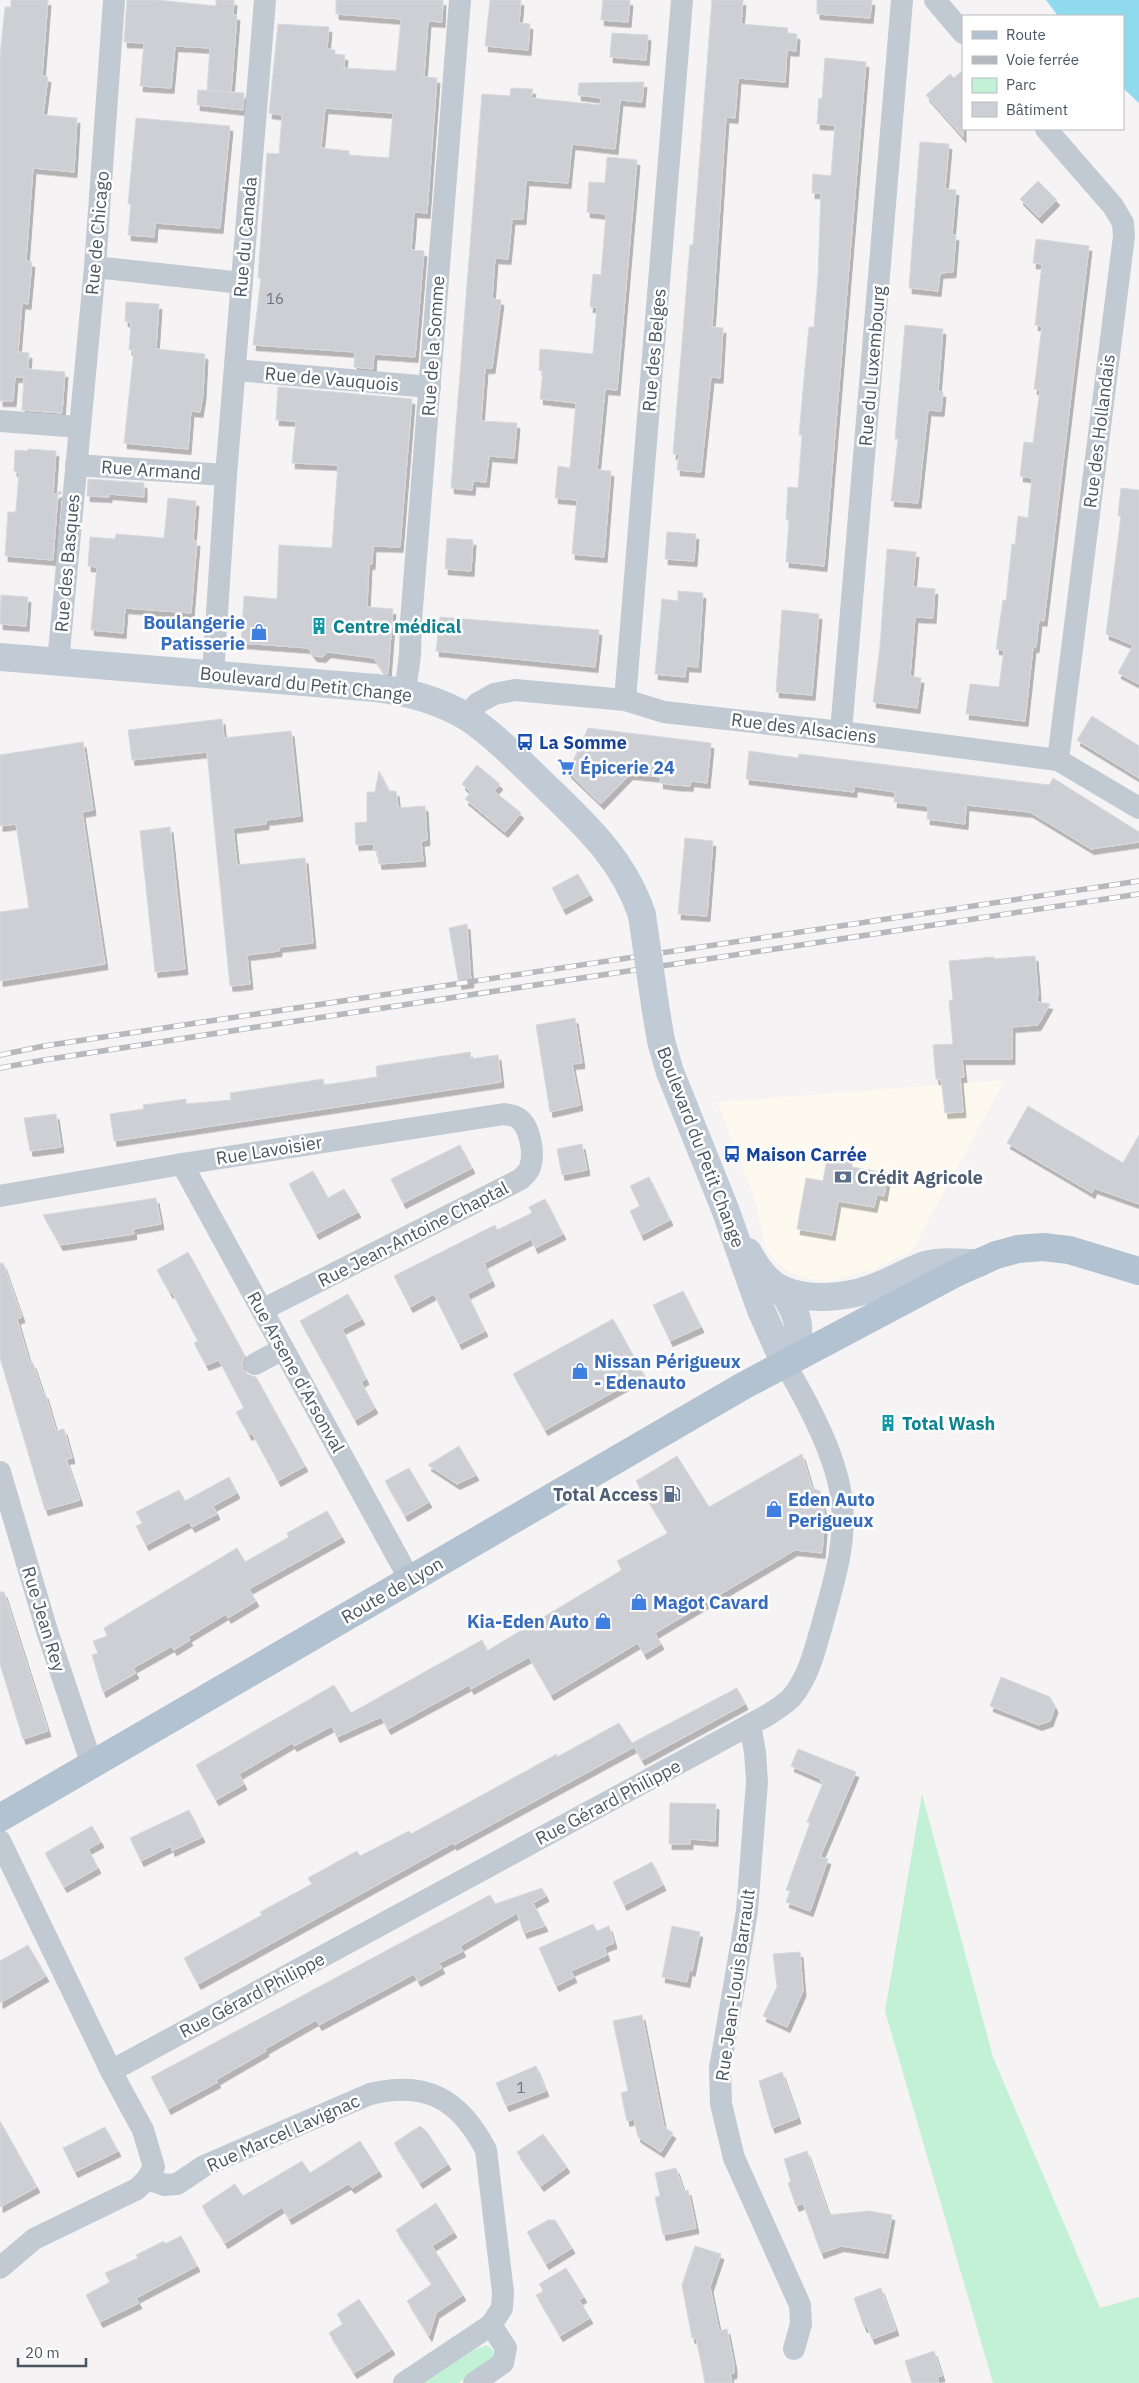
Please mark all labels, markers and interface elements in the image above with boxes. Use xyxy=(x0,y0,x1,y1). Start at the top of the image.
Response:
legend xyxy=(962,15,1124,130)
text: Route xyxy=(1006,25,1046,44)
text: Voie ferrée xyxy=(1006,50,1079,69)
text: Parc xyxy=(1006,75,1036,94)
text: Bâtiment xyxy=(1006,100,1068,119)
street label: Rue de Chicago xyxy=(80,170,114,296)
street label: Rue du Canada xyxy=(228,175,262,299)
street label: Rue de la Somme xyxy=(417,275,449,417)
street label: Rue du Luxembourg xyxy=(854,284,891,447)
street label: Rue des Belges xyxy=(637,287,671,413)
house number: 16 xyxy=(266,289,284,308)
street label: Rue des Hollandais xyxy=(1078,353,1120,509)
street label: Rue de Vauquois xyxy=(264,362,400,396)
street label: Rue Armand xyxy=(100,455,202,485)
street label: Rue des Basques xyxy=(50,493,84,633)
place label: Boulangerie Patisserie xyxy=(143,611,245,655)
place label: Centre médical xyxy=(333,615,462,638)
building icon: Centre médical xyxy=(309,616,329,636)
shop icon: Boulangerie Patisserie xyxy=(249,622,269,642)
street label: Boulevard du Petit Change xyxy=(199,661,413,707)
street label: Rue des Alsaciens xyxy=(730,708,878,748)
place label: La Somme xyxy=(539,731,627,754)
bus stop icon: La Somme xyxy=(515,732,535,752)
place label: Épicerie 24 xyxy=(580,755,675,779)
supermarket icon: Épicerie 24 xyxy=(556,757,576,777)
street label: Boulevard du Petit Change xyxy=(652,1043,750,1251)
street label: Rue Lavoisier xyxy=(214,1130,324,1170)
place label: Maison Carrée xyxy=(746,1143,867,1166)
bus stop icon: Maison Carrée xyxy=(722,1144,742,1164)
place label: Crédit Agricole xyxy=(857,1166,983,1189)
bank icon: Crédit Agricole xyxy=(833,1167,853,1187)
street label: Rue Jean-Antoine Chaptal xyxy=(314,1176,512,1292)
street label: Rue Arsene d'Arsonval xyxy=(242,1287,350,1457)
place label: Nissan Périgueux - Edenauto xyxy=(594,1350,741,1394)
shop icon: Nissan Périgueux - Edenauto xyxy=(570,1361,590,1381)
place label: Total Wash xyxy=(902,1412,995,1435)
building icon: Total Wash xyxy=(878,1413,898,1433)
place label: Total Access xyxy=(553,1483,658,1506)
fuel station icon: Total Access xyxy=(662,1484,682,1504)
place label: Eden Auto Perigueux xyxy=(788,1488,875,1532)
shop icon: Eden Auto Perigueux xyxy=(764,1499,784,1519)
street label: Route de Lyon xyxy=(337,1552,447,1628)
street label: Rue Jean Rey xyxy=(17,1563,71,1675)
place label: Magot Cavard xyxy=(653,1591,769,1614)
shop icon: Magot Cavard xyxy=(629,1592,649,1612)
place label: Kia-Eden Auto xyxy=(467,1610,589,1633)
shop icon: Kia-Eden Auto xyxy=(593,1611,613,1631)
street label: Rue Gérard Philippe xyxy=(531,1754,685,1850)
street label: Rue Jean-Louis Barrault xyxy=(710,1887,760,2083)
street label: Rue Gérard Philippe xyxy=(175,1947,329,2043)
house number: 1 xyxy=(516,2078,526,2097)
street label: Rue Marcel Lavignac xyxy=(203,2089,363,2177)
scale bar xyxy=(18,2336,85,2368)
text: 20 m xyxy=(25,2343,60,2362)

